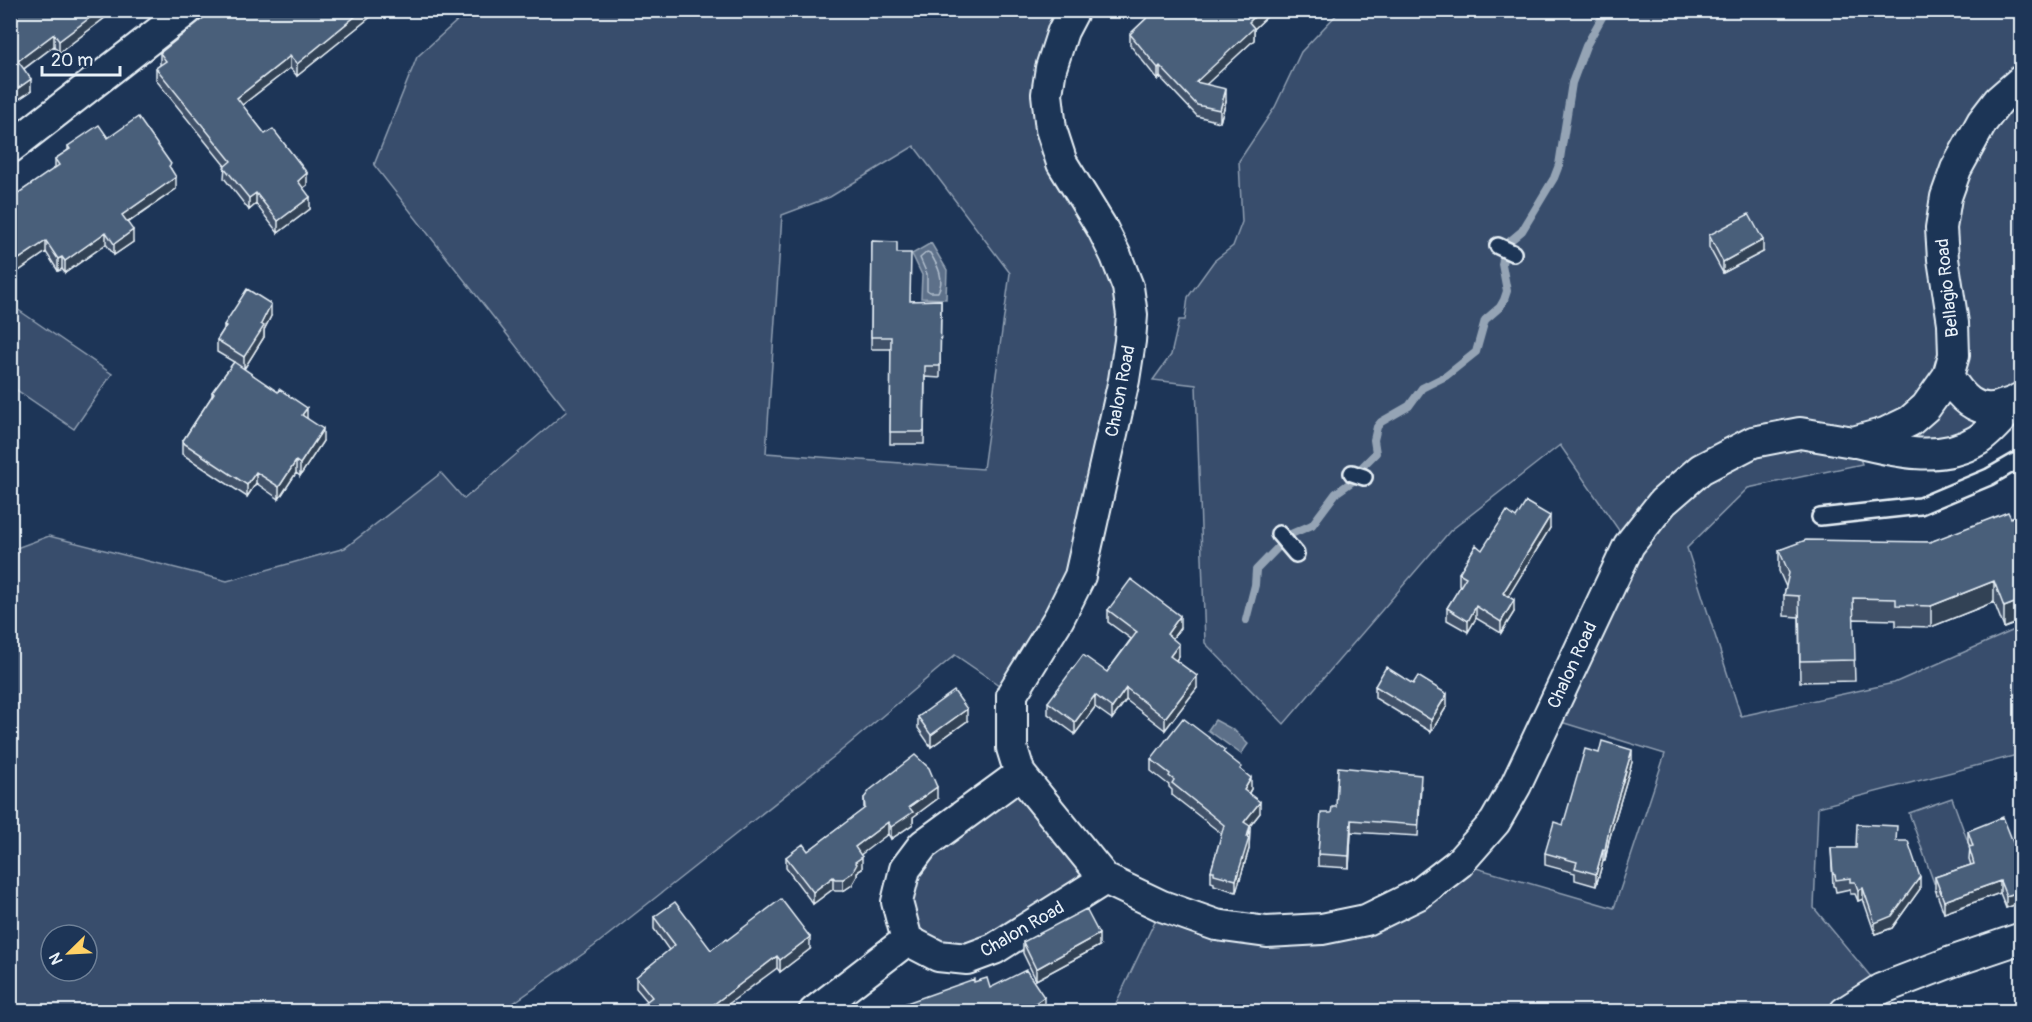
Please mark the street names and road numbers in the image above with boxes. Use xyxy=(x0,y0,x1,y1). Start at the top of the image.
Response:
street label: Bellagio Road xyxy=(1931,237,1964,338)
street label: Chalon Road xyxy=(1100,343,1141,439)
street label: Chalon Road xyxy=(1542,618,1603,712)
street label: Chalon Road xyxy=(976,896,1068,963)

